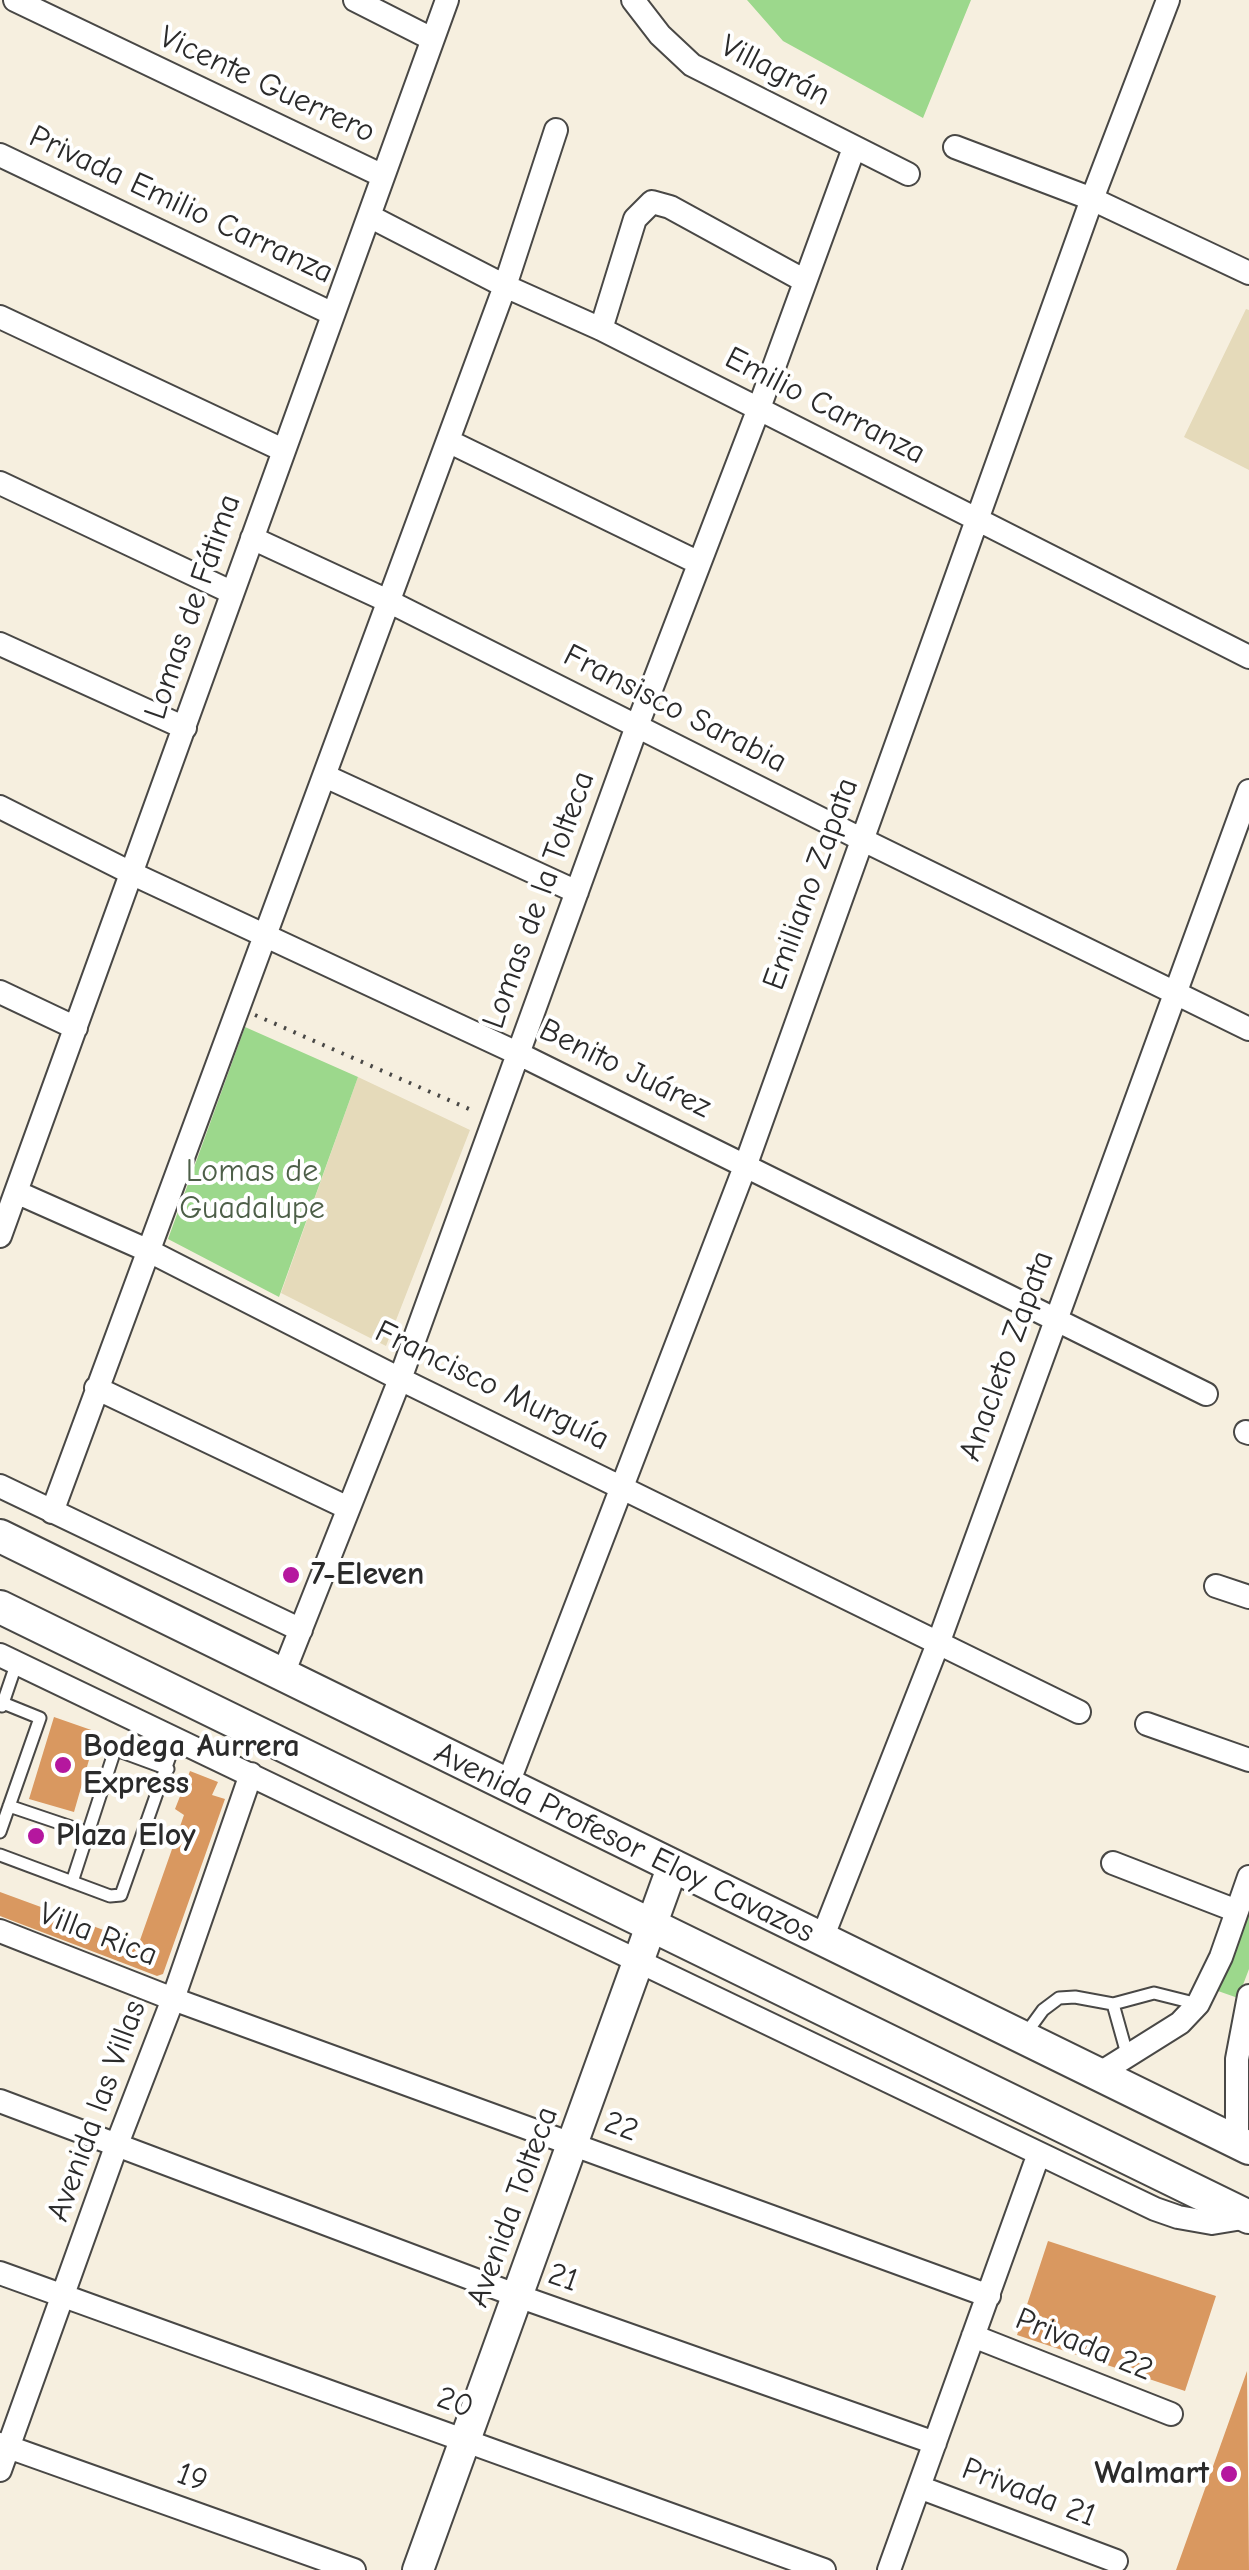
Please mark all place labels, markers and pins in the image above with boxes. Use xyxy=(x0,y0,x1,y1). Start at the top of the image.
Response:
place label: 7-Eleven xyxy=(311,1556,424,1594)
marker: 7-Eleven xyxy=(280,1564,302,1586)
place label: Bodega Aurrera Express xyxy=(83,1728,300,1803)
marker: Bodega Aurrera Express xyxy=(52,1754,74,1776)
place label: Plaza Eloy xyxy=(56,1817,196,1855)
marker: Plaza Eloy xyxy=(25,1825,47,1847)
place label: Walmart xyxy=(1095,2455,1209,2493)
marker: Walmart xyxy=(1218,2463,1240,2485)

